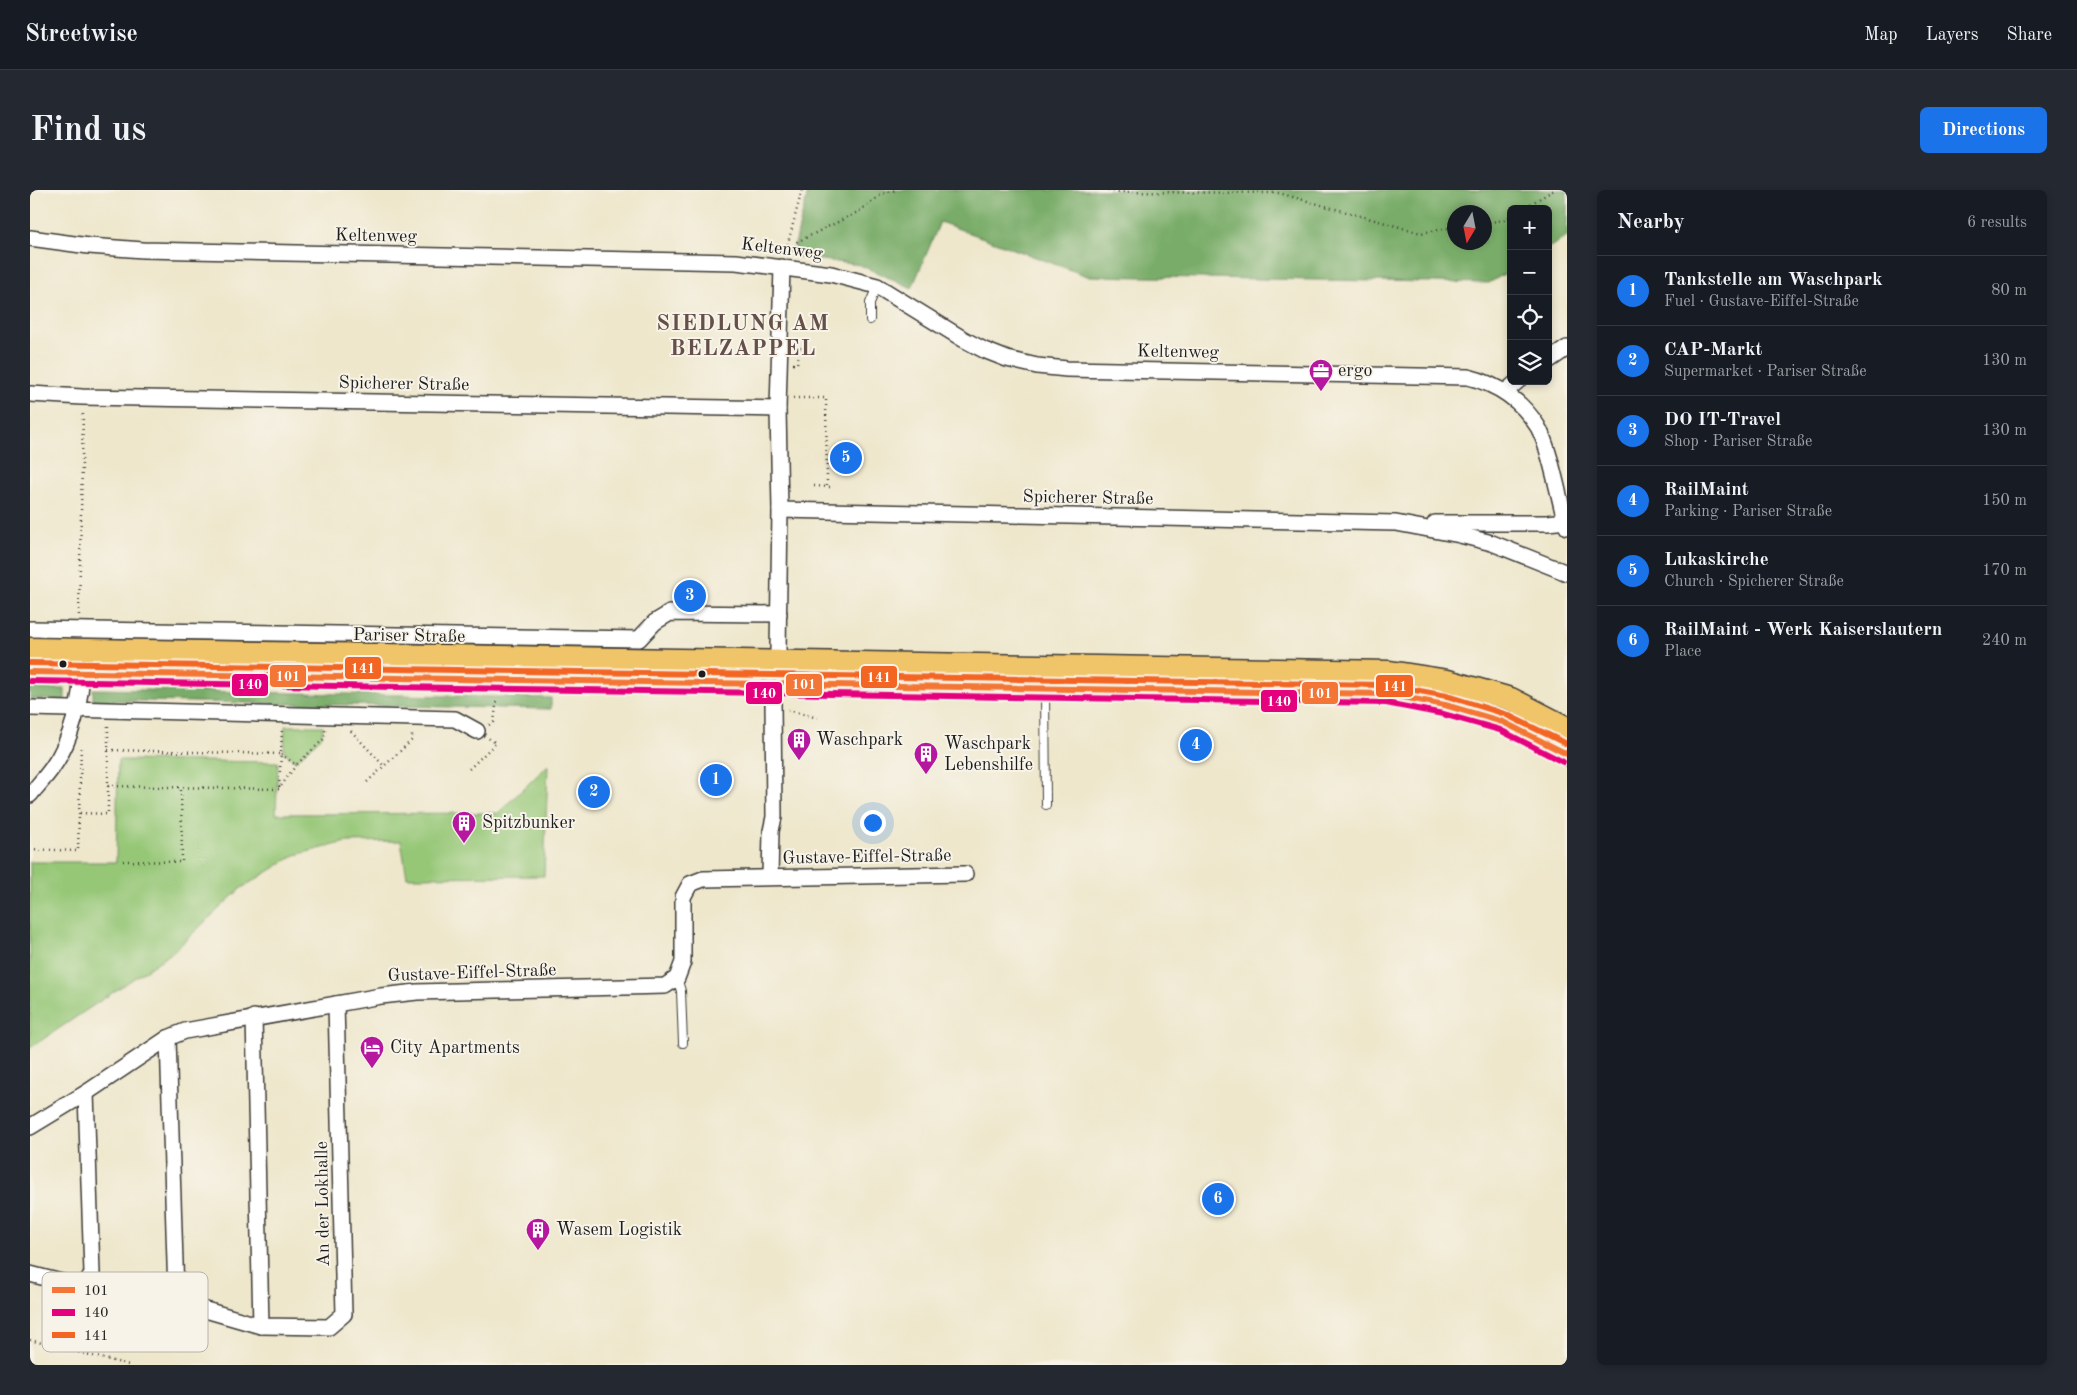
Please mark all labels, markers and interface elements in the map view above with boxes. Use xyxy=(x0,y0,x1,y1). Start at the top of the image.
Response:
text: Streetwise xyxy=(25,23,138,47)
text: Map xyxy=(1864,26,1898,44)
text: Layers xyxy=(1926,26,1978,44)
text: Share xyxy=(2006,26,2052,44)
button: Directions xyxy=(1920,107,2047,153)
text: Find us xyxy=(30,113,146,148)
north arrow xyxy=(1447,205,1492,250)
map controls xyxy=(1507,205,1552,385)
button: + xyxy=(1507,205,1552,250)
text: Nearby xyxy=(1617,212,1685,233)
text: 6 results xyxy=(1967,215,2027,231)
street label: Keltenweg xyxy=(335,226,418,246)
street label: Keltenweg xyxy=(740,235,824,263)
button: − xyxy=(1507,250,1552,295)
text: Tankstelle am Waschpark xyxy=(1664,271,1883,290)
text: 1 xyxy=(1628,283,1638,299)
text: 80 m xyxy=(1991,283,2027,299)
text: Fuel · Gustave-Eiffel-Straße xyxy=(1664,294,1859,310)
button: locate xyxy=(1507,295,1552,340)
district label: SIEDLUNG AM BELZAPPEL xyxy=(656,313,830,360)
button: layers xyxy=(1507,340,1552,385)
text: CAP-Markt xyxy=(1664,341,1763,360)
street label: Keltenweg xyxy=(1137,342,1220,362)
text: 2 xyxy=(1628,353,1638,369)
text: 130 m xyxy=(1982,353,2027,369)
office icon: ergo xyxy=(1308,358,1334,392)
place label: ergo xyxy=(1338,362,1372,380)
text: Supermarket · Pariser Straße xyxy=(1664,364,1867,380)
street label: Spicherer Straße xyxy=(338,374,470,394)
text: DO IT-Travel xyxy=(1664,411,1781,430)
text: 3 xyxy=(1628,423,1638,439)
text: 130 m xyxy=(1982,423,2027,439)
text: Shop · Pariser Straße xyxy=(1664,434,1812,450)
pin: 5 xyxy=(830,439,862,477)
text: RailMaint xyxy=(1664,481,1749,500)
street label: Spicherer Straße xyxy=(1022,488,1154,508)
text: 4 xyxy=(1628,493,1638,509)
text: 150 m xyxy=(1982,493,2027,509)
text: Parking · Pariser Straße xyxy=(1664,504,1832,520)
text: Lukaskirche xyxy=(1664,551,1769,570)
text: 5 xyxy=(1628,563,1638,579)
text: 170 m xyxy=(1982,563,2027,579)
text: Church · Spicherer Straße xyxy=(1664,574,1844,590)
pin: 3 xyxy=(674,577,706,615)
text: RailMaint - Werk Kaiserslautern xyxy=(1664,621,1942,640)
street label: Pariser Straße xyxy=(353,626,465,646)
text: 6 xyxy=(1628,633,1638,649)
text: 240 m xyxy=(1982,633,2027,649)
text: Place xyxy=(1664,644,1701,660)
line badge: 141 xyxy=(344,656,382,680)
unlabelled marker xyxy=(58,659,68,669)
text: 141 xyxy=(351,662,375,676)
line badge: 101 xyxy=(269,664,307,688)
line badge: 141 xyxy=(860,665,898,689)
unlabelled marker xyxy=(697,669,707,679)
text: 101 xyxy=(276,670,300,684)
text: 141 xyxy=(867,671,891,685)
line badge: 140 xyxy=(231,673,269,697)
line badge: 101 xyxy=(785,673,823,697)
line badge: 141 xyxy=(1375,674,1414,698)
text: 140 xyxy=(238,678,262,692)
text: 101 xyxy=(792,678,816,692)
text: 141 xyxy=(1383,680,1407,694)
line badge: 140 xyxy=(745,681,783,705)
line badge: 101 xyxy=(1301,681,1339,705)
text: 140 xyxy=(752,687,776,701)
text: 101 xyxy=(1308,687,1332,701)
line badge: 140 xyxy=(1260,689,1298,713)
text: 140 xyxy=(1267,695,1291,709)
pin: 4 xyxy=(1180,726,1212,764)
building icon: Waschpark xyxy=(786,727,812,761)
place label: Waschpark xyxy=(816,731,903,749)
place label: Waschpark Lebenshilfe xyxy=(944,735,1033,774)
building icon: Waschpark Lebenshilfe xyxy=(913,741,939,775)
pin: 1 xyxy=(700,761,732,799)
pin: 2 xyxy=(578,773,610,811)
building icon: Spitzbunker xyxy=(451,810,477,844)
your location xyxy=(860,810,886,836)
place label: Spitzbunker xyxy=(482,814,576,832)
street label: Gustave-Eiffel-Straße xyxy=(782,847,952,867)
street label: Gustave-Eiffel-Straße xyxy=(387,961,557,985)
hotel icon: City Apartments xyxy=(359,1035,385,1069)
place label: City Apartments xyxy=(390,1039,520,1057)
street label: An der Lokhalle xyxy=(313,1141,333,1267)
pin: 6 xyxy=(1202,1180,1234,1218)
building icon: Wasem Logistik xyxy=(525,1217,551,1251)
place label: Wasem Logistik xyxy=(556,1221,682,1239)
legend xyxy=(42,1272,208,1352)
text: 101 xyxy=(84,1284,108,1298)
text: 140 xyxy=(84,1306,108,1320)
text: 141 xyxy=(84,1329,108,1343)

